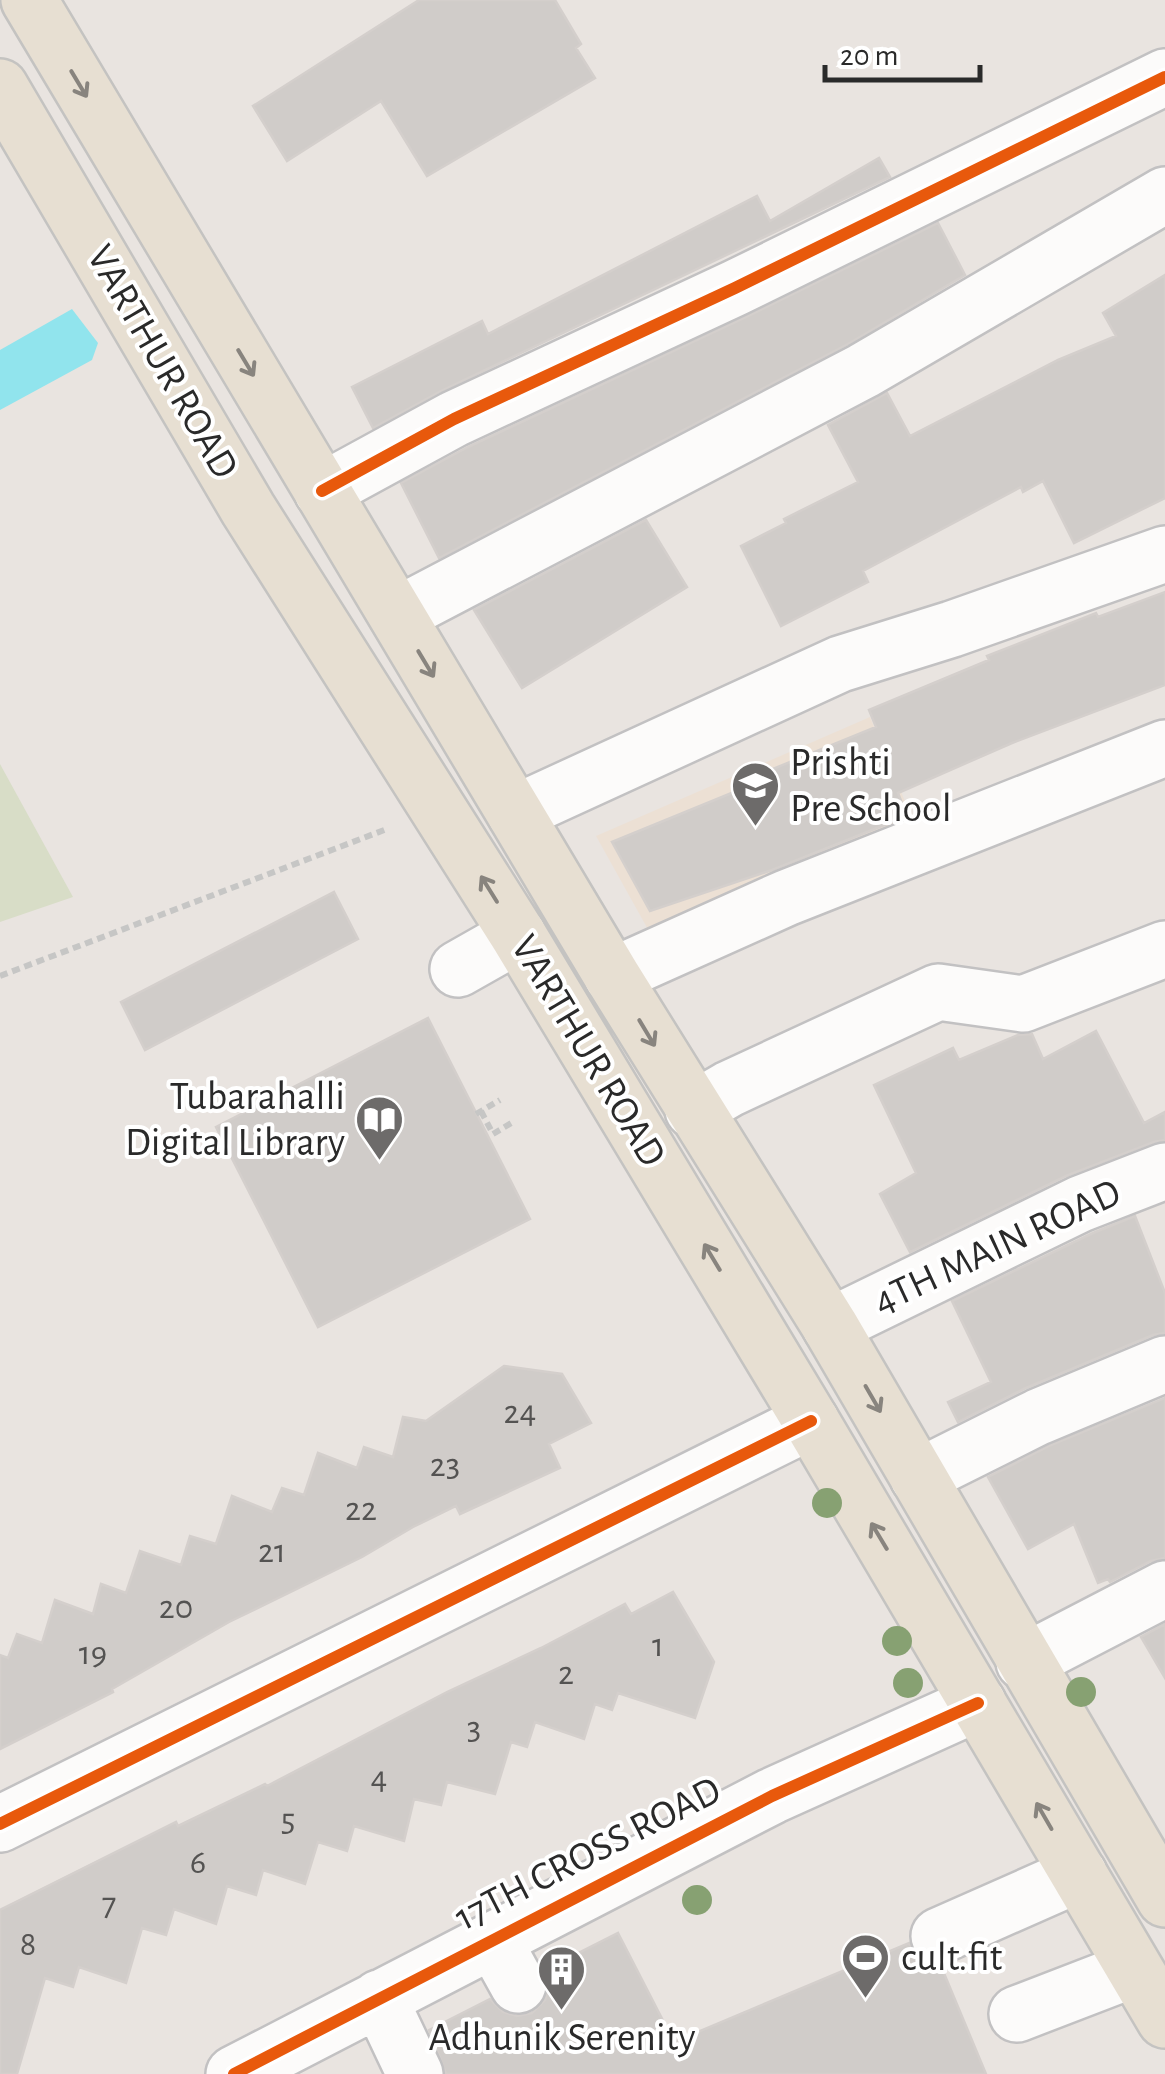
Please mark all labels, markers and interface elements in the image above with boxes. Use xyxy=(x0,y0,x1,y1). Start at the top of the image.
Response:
scale bar xyxy=(825,20,980,82)
text: 20 m xyxy=(840,41,898,71)
one-way arrow xyxy=(69,69,89,98)
street label: VARTHUR ROAD xyxy=(79,239,245,485)
one-way arrow xyxy=(236,348,256,377)
one-way arrow xyxy=(416,649,436,678)
place label: Prishti Pre School xyxy=(790,743,952,829)
school or university icon: Prishti Pre School xyxy=(729,760,781,828)
one-way arrow xyxy=(479,876,500,904)
street label: VARTHUR ROAD xyxy=(503,928,673,1174)
one-way arrow xyxy=(637,1018,657,1047)
place label: Tubarahalli Digital Library xyxy=(125,1077,345,1163)
library icon: Tubarahalli Digital Library xyxy=(354,1094,406,1162)
street label: 4TH MAIN ROAD xyxy=(867,1172,1127,1322)
one-way arrow xyxy=(702,1243,722,1272)
one-way arrow xyxy=(863,1384,883,1413)
house number: 24 xyxy=(504,1395,536,1430)
house number: 23 xyxy=(430,1448,460,1483)
house number: 22 xyxy=(345,1492,377,1527)
one-way arrow xyxy=(869,1522,889,1551)
house number: 21 xyxy=(258,1534,286,1569)
house number: 20 xyxy=(159,1590,193,1625)
house number: 1 xyxy=(652,1628,664,1663)
house number: 19 xyxy=(79,1636,107,1671)
house number: 2 xyxy=(558,1656,574,1691)
house number: 3 xyxy=(467,1711,481,1746)
house number: 4 xyxy=(371,1761,387,1796)
street label: 17TH CROSS ROAD xyxy=(449,1770,727,1938)
one-way arrow xyxy=(1034,1802,1054,1831)
house number: 5 xyxy=(281,1803,295,1838)
house number: 6 xyxy=(190,1845,206,1880)
house number: 7 xyxy=(102,1887,116,1922)
house number: 8 xyxy=(20,1927,36,1962)
sports icon: cult.fit xyxy=(840,1932,892,2000)
place label: cult.fit xyxy=(901,1938,1003,1978)
building icon: Adhunik Serenity xyxy=(536,1944,588,2012)
place label: Adhunik Serenity xyxy=(428,2018,696,2058)

